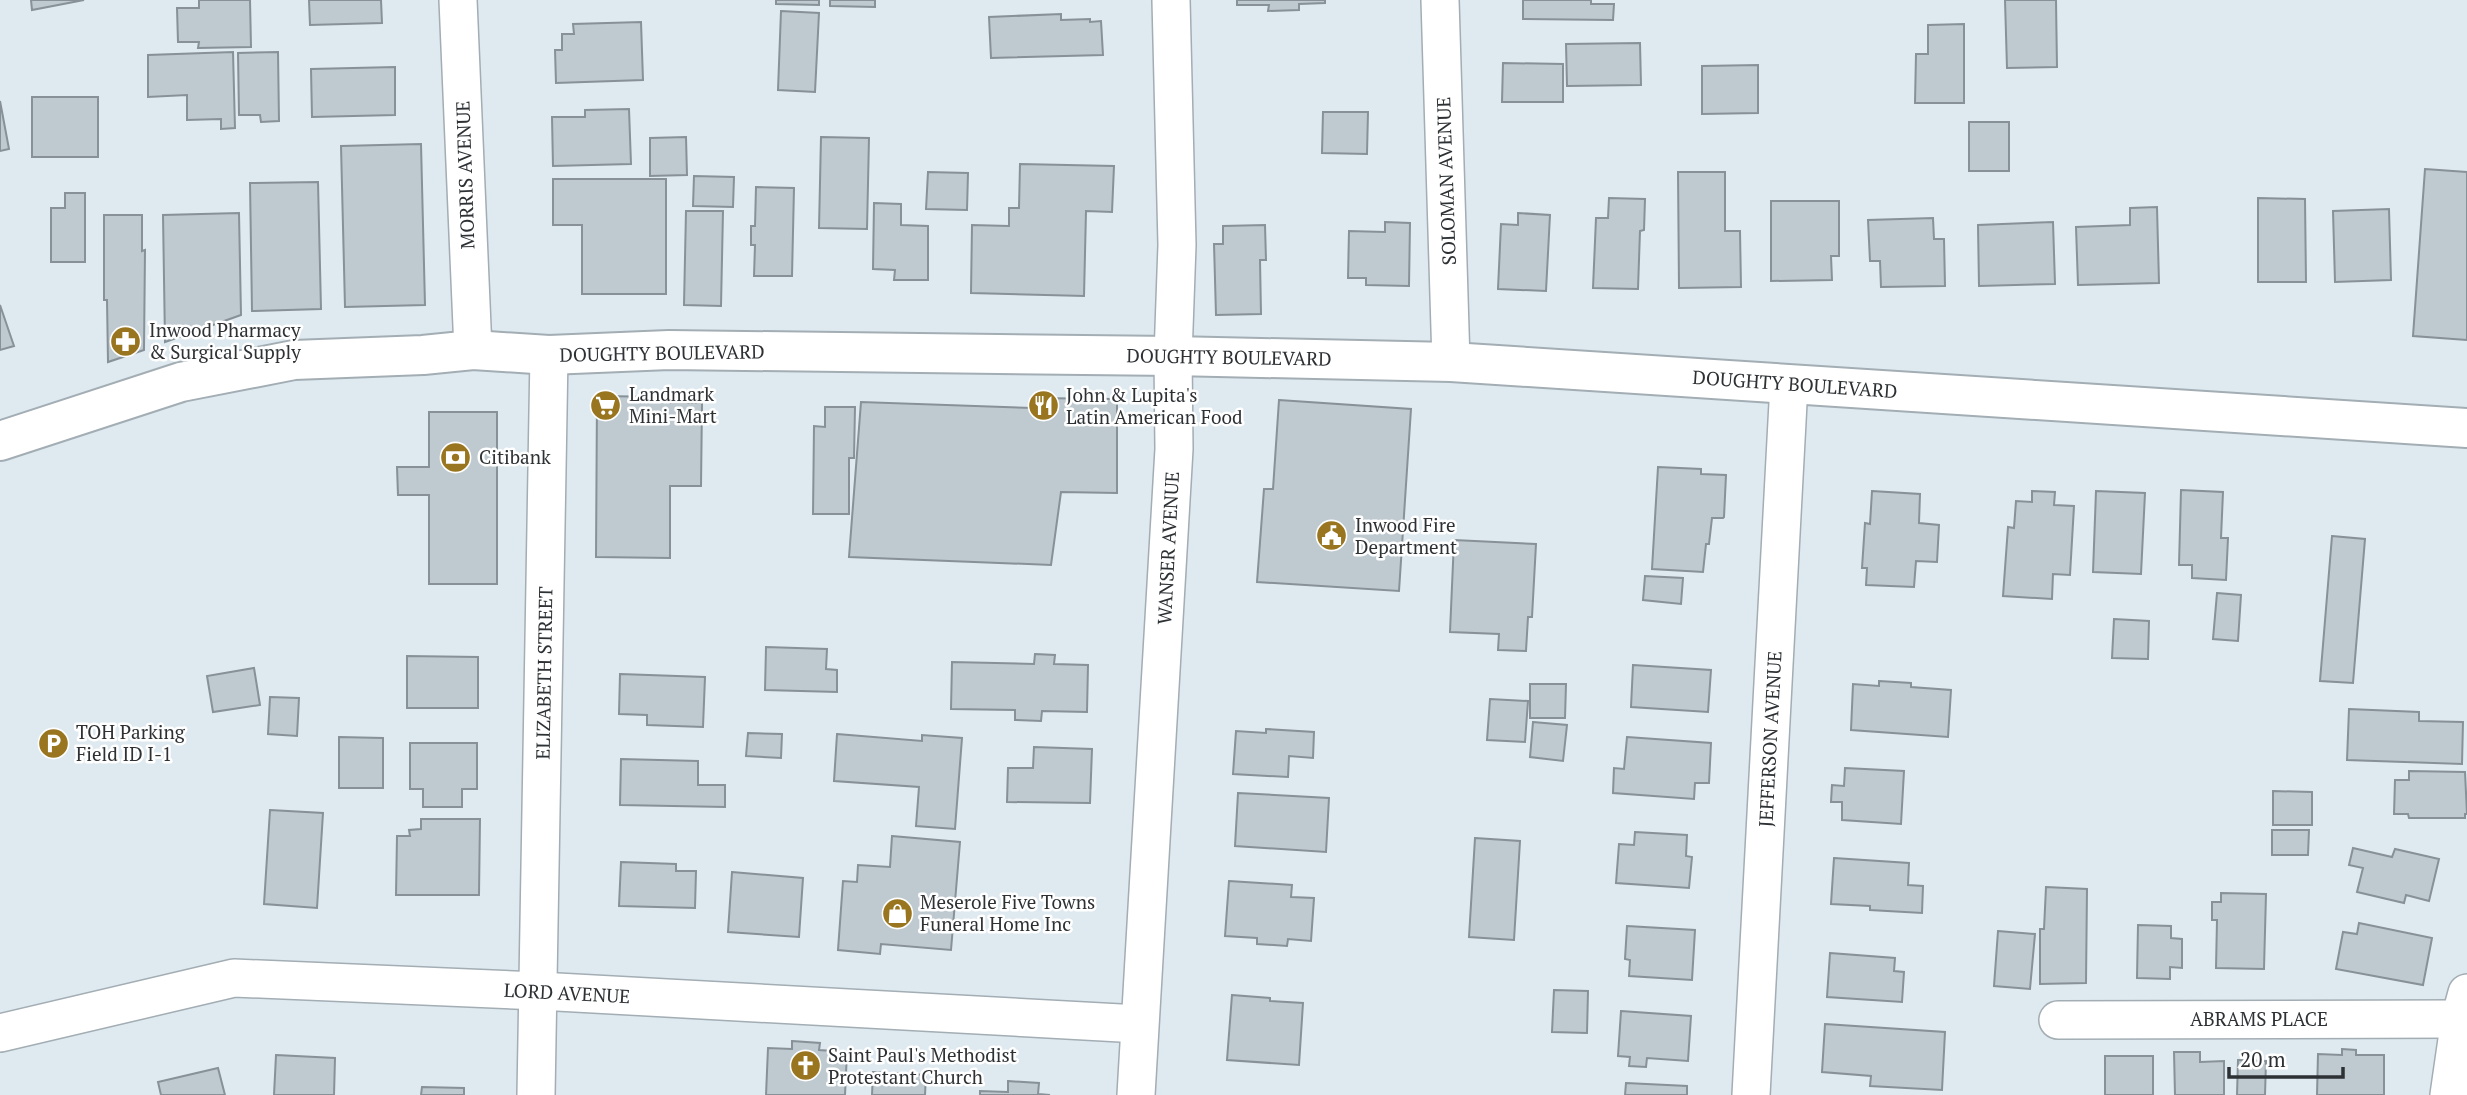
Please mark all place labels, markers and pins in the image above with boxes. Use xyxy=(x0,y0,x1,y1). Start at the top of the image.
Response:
place label: Inwood Pharmacy & Surgical Supply xyxy=(149,317,301,364)
pharmacy icon: Inwood Pharmacy & Surgical Supply xyxy=(109,324,143,358)
place label: Landmark Mini-Mart xyxy=(629,381,717,428)
place label: John & Lupita's Latin American Food xyxy=(1066,382,1243,429)
supermarket icon: Landmark Mini-Mart xyxy=(589,388,623,422)
restaurant icon: John & Lupita's Latin American Food xyxy=(1026,389,1060,423)
bank icon: Citibank xyxy=(439,440,473,474)
place label: Citibank xyxy=(479,444,551,469)
place label: Inwood Fire Department xyxy=(1355,512,1457,559)
public building icon: Inwood Fire Department xyxy=(1315,519,1349,553)
place label: TOH Parking Field ID I-1 xyxy=(76,719,186,766)
parking icon: TOH Parking Field ID I-1 xyxy=(36,726,70,760)
place label: Meserole Five Towns Funeral Home Inc xyxy=(920,889,1095,936)
shop icon: Meserole Five Towns Funeral Home Inc xyxy=(880,896,914,930)
place label: Saint Paul's Methodist Protestant Church xyxy=(828,1042,1017,1089)
church icon: Saint Paul's Methodist Protestant Church xyxy=(788,1049,822,1083)

